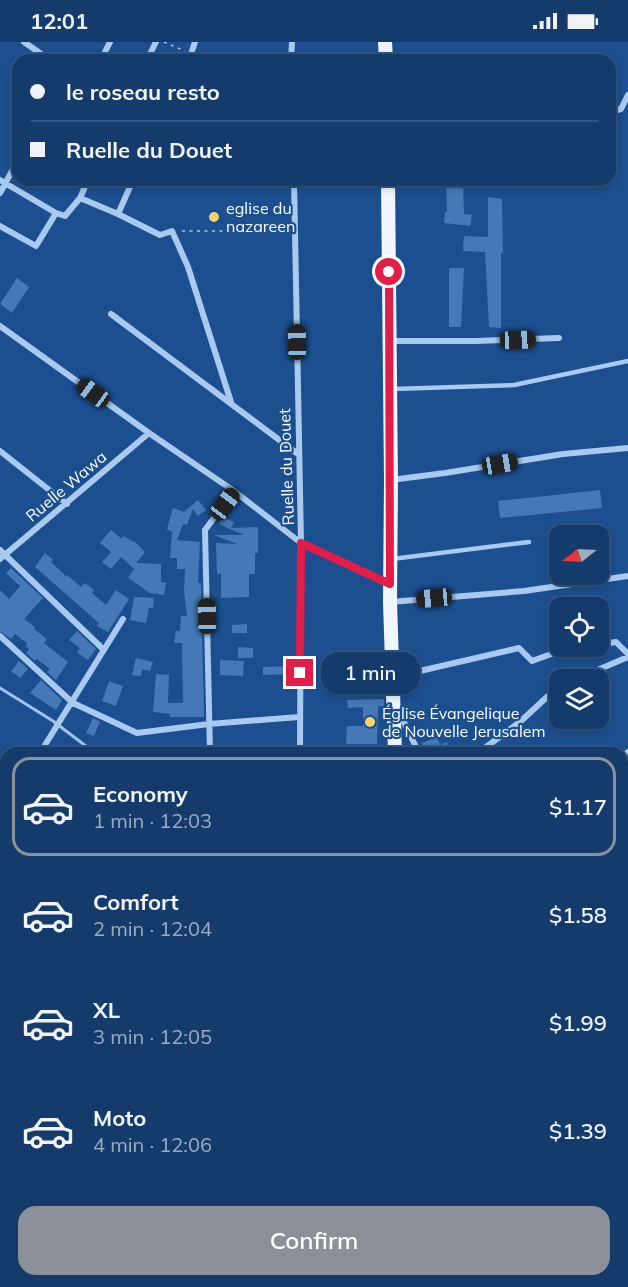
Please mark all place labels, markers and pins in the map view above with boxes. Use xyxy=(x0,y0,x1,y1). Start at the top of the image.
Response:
place label: eglise du nazareen xyxy=(226,198,295,236)
marker: eglise du nazareen xyxy=(207,210,221,224)
place label: Église Évangelique de Nouvelle Jerusalem xyxy=(382,703,545,741)
marker: Église Évangelique de Nouvelle Jerusalem xyxy=(363,715,377,729)

